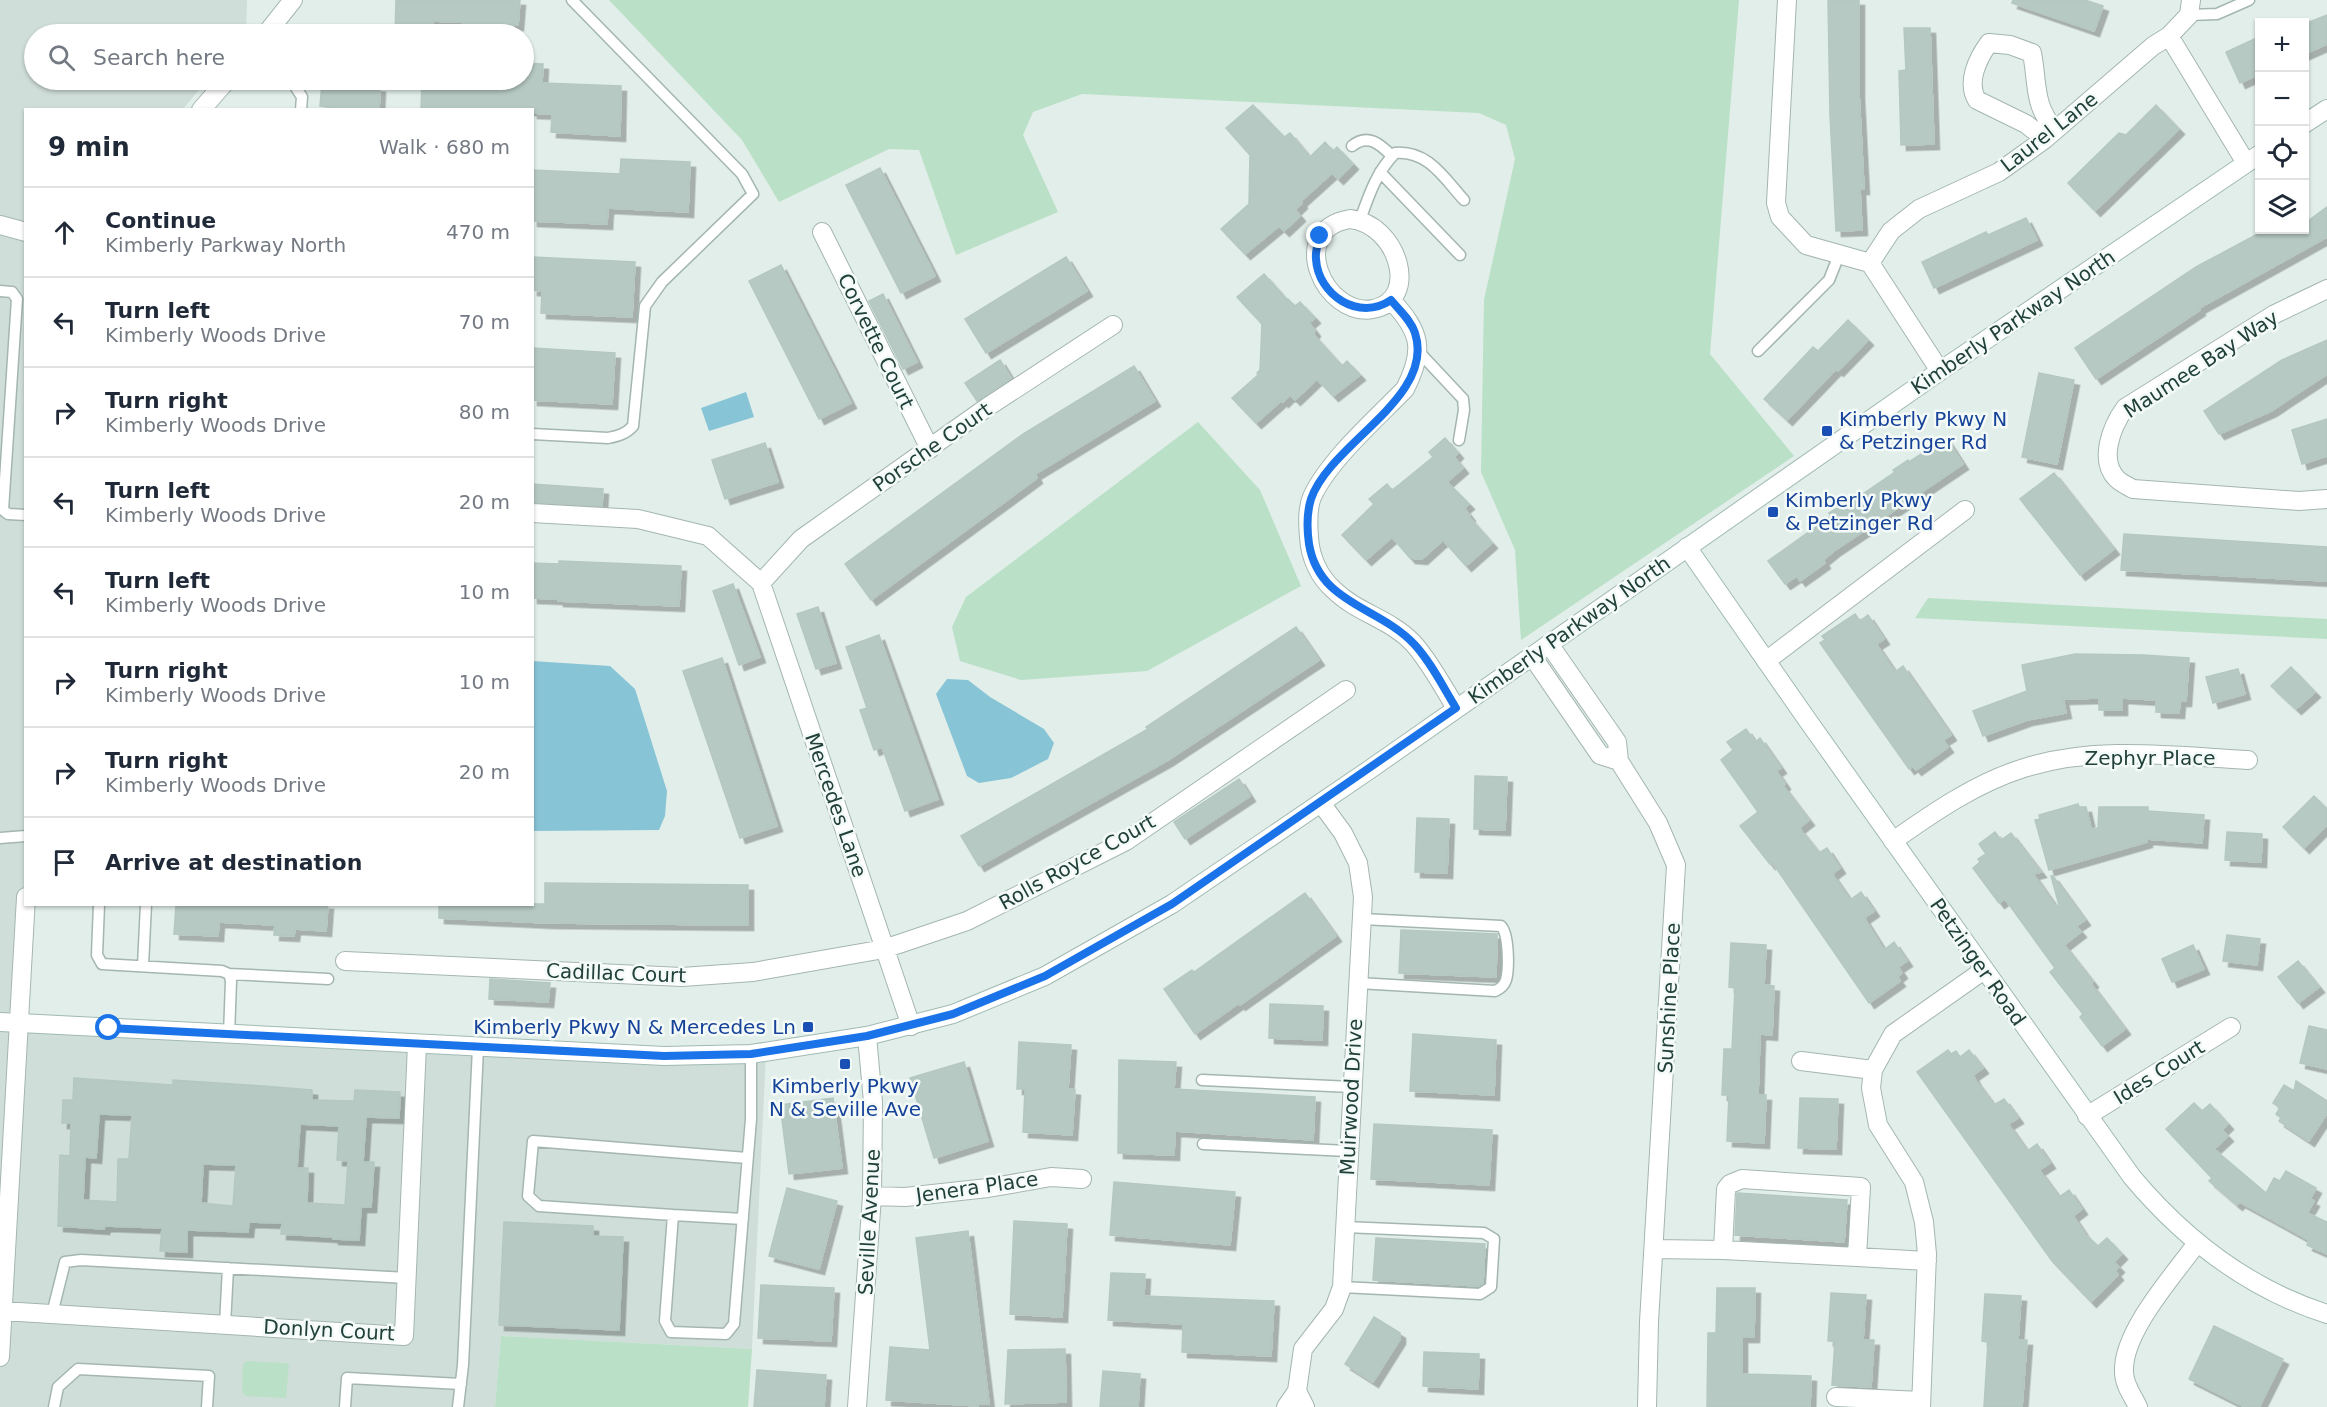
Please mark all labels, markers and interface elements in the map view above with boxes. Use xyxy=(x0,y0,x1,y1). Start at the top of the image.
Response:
map controls xyxy=(2255,18,2309,234)
button: + xyxy=(2255,18,2309,72)
search box xyxy=(24,24,534,90)
icon: search xyxy=(45,41,78,74)
text: Search here xyxy=(93,45,225,70)
button: − xyxy=(2255,72,2309,126)
street label: Laurel Lane xyxy=(1996,87,2102,177)
button: locate xyxy=(2255,126,2309,180)
text: 9 min xyxy=(48,132,130,162)
text: Walk · 680 m xyxy=(379,135,510,159)
button: layers xyxy=(2255,180,2309,234)
text: Continue xyxy=(105,208,216,233)
icon: ahead xyxy=(48,216,81,249)
text: 470 m xyxy=(446,220,510,244)
route end xyxy=(1306,222,1332,248)
text: Kimberly Parkway North xyxy=(105,233,346,257)
street label: Kimberly Parkway North xyxy=(1906,245,2120,399)
street label: Corvette Court xyxy=(833,269,919,413)
text: Turn left xyxy=(105,298,210,323)
street label: Maumee Bay Way xyxy=(2119,305,2283,423)
icon: left xyxy=(48,306,81,339)
text: 70 m xyxy=(459,310,510,334)
text: Kimberly Woods Drive xyxy=(105,323,326,347)
text: Turn right xyxy=(105,388,228,413)
icon: right xyxy=(48,396,81,429)
street label: Porsche Court xyxy=(868,397,996,497)
text: 80 m xyxy=(459,400,510,424)
place label: Kimberly Pkwy N & Petzinger Rd xyxy=(1839,407,2007,454)
text: Kimberly Woods Drive xyxy=(105,413,326,437)
marker: Kimberly Pkwy N & Petzinger Rd xyxy=(1820,424,1834,438)
text: Turn left xyxy=(105,478,210,503)
icon: left xyxy=(48,486,81,519)
place label: Kimberly Pkwy & Petzinger Rd xyxy=(1785,488,1933,535)
text: 20 m xyxy=(459,490,510,514)
text: Kimberly Woods Drive xyxy=(105,503,326,527)
marker: Kimberly Pkwy & Petzinger Rd xyxy=(1766,505,1780,519)
street label: Kimberly Parkway North xyxy=(1463,551,1675,709)
text: Turn left xyxy=(105,568,210,593)
icon: left xyxy=(48,576,81,609)
text: 10 m xyxy=(459,580,510,604)
text: Kimberly Woods Drive xyxy=(105,593,326,617)
text: Turn right xyxy=(105,658,228,683)
icon: right xyxy=(48,666,81,699)
text: 10 m xyxy=(459,670,510,694)
text: Kimberly Woods Drive xyxy=(105,683,326,707)
street label: Mercedes Lane xyxy=(800,730,872,880)
street label: Zephyr Place xyxy=(2085,746,2215,770)
text: Turn right xyxy=(105,748,228,773)
icon: right xyxy=(48,756,81,789)
text: 20 m xyxy=(459,760,510,784)
text: Kimberly Woods Drive xyxy=(105,773,326,797)
street label: Rolls Royce Court xyxy=(995,809,1159,915)
icon: arrive xyxy=(48,846,81,879)
text: Arrive at destination xyxy=(105,850,362,875)
street label: Petzinger Road xyxy=(1925,894,2031,1030)
street label: Sunshine Place xyxy=(1653,922,1685,1074)
street label: Cadillac Court xyxy=(546,959,687,987)
route start xyxy=(95,1014,121,1040)
place label: Kimberly Pkwy N & Mercedes Ln xyxy=(473,1015,796,1039)
street label: Muirwood Drive xyxy=(1335,1018,1367,1176)
marker: Kimberly Pkwy N & Mercedes Ln xyxy=(801,1020,815,1034)
street label: Ides Court xyxy=(2109,1035,2209,1109)
marker: Kimberly Pkwy N & Seville Ave xyxy=(838,1057,852,1071)
place label: Kimberly Pkwy N & Seville Ave xyxy=(769,1074,921,1121)
street label: Seville Avenue xyxy=(853,1148,885,1296)
street label: Jenera Place xyxy=(912,1167,1040,1208)
street label: Donlyn Court xyxy=(263,1315,396,1345)

